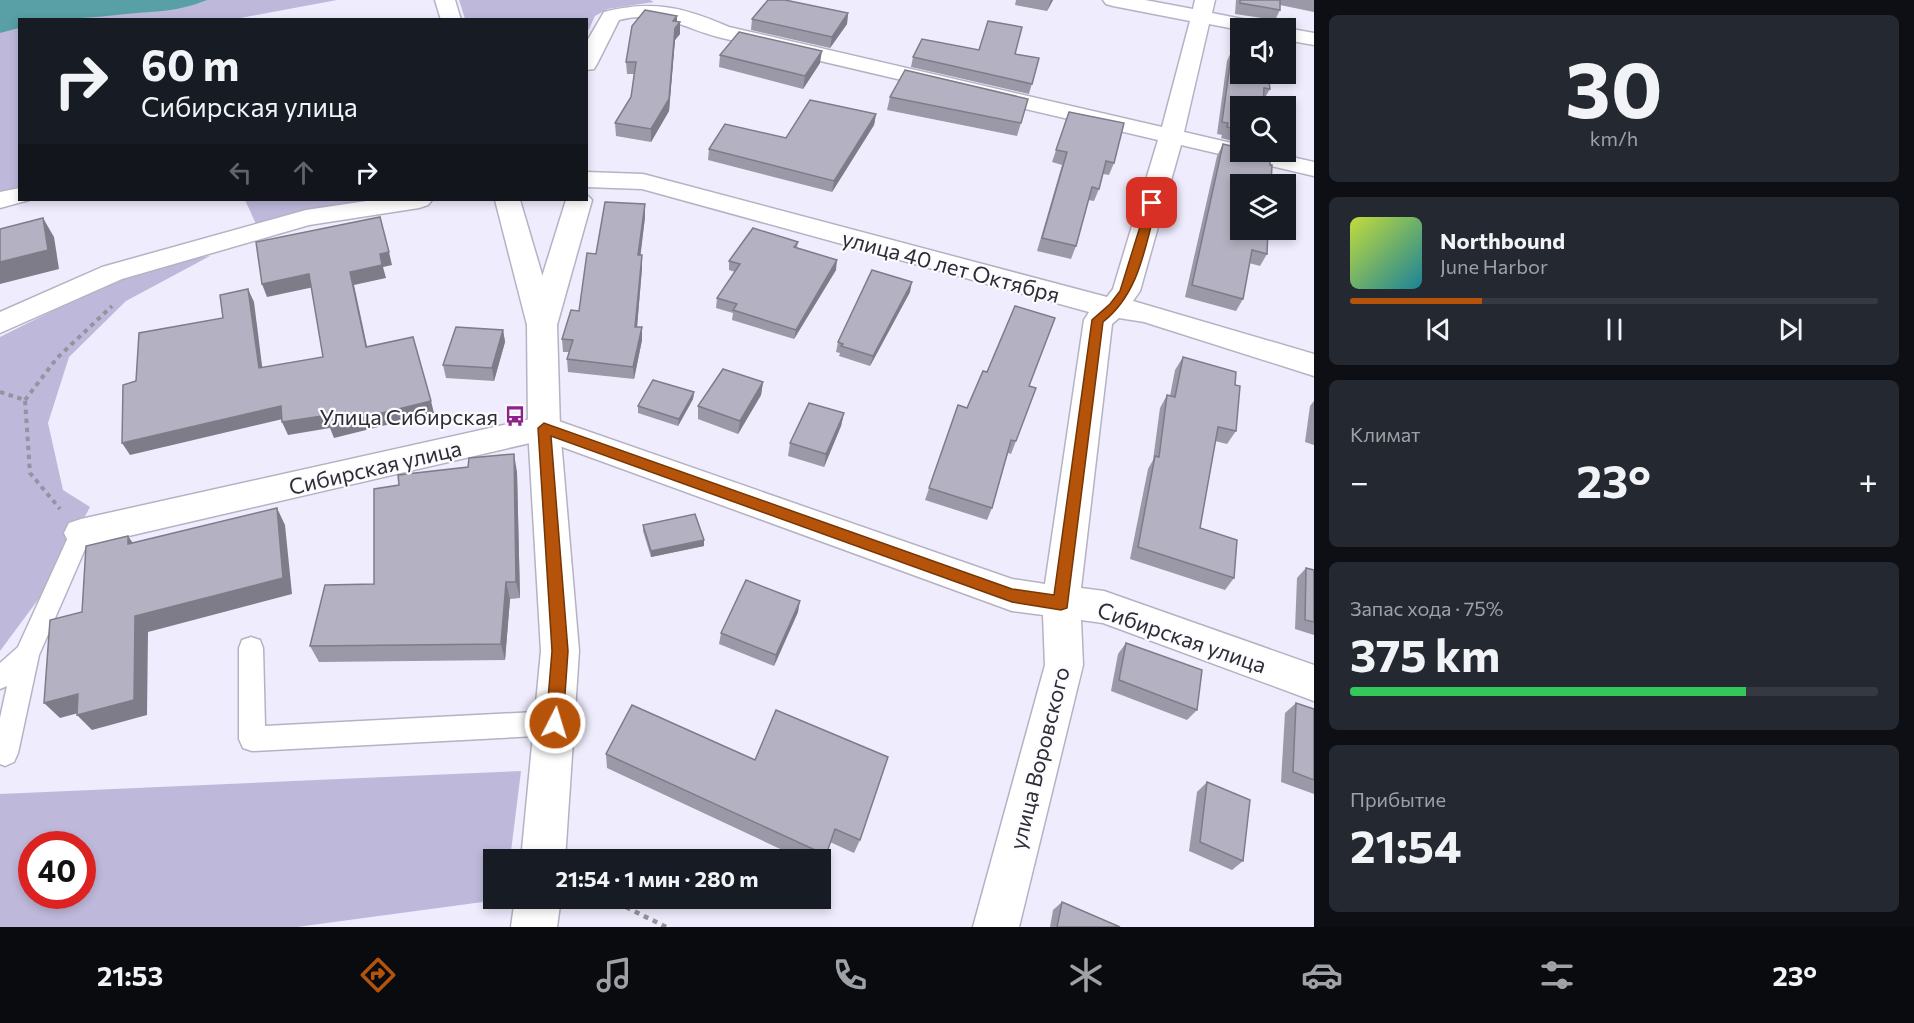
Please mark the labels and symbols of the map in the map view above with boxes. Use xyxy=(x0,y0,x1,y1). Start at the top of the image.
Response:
pin xyxy=(1126,177,1177,228)
street label: улица 40 лет Октября xyxy=(839,224,1063,308)
place label: Улица Сибирская xyxy=(319,403,498,430)
bus stop icon: Улица Сибирская xyxy=(503,404,527,428)
street label: Сибирская улица xyxy=(286,434,464,500)
street label: Сибирская улица xyxy=(1094,596,1270,678)
street label: улица Воровского xyxy=(1003,664,1075,852)
position arrow xyxy=(523,691,587,755)
speed limit sign: 40 xyxy=(18,831,96,909)

